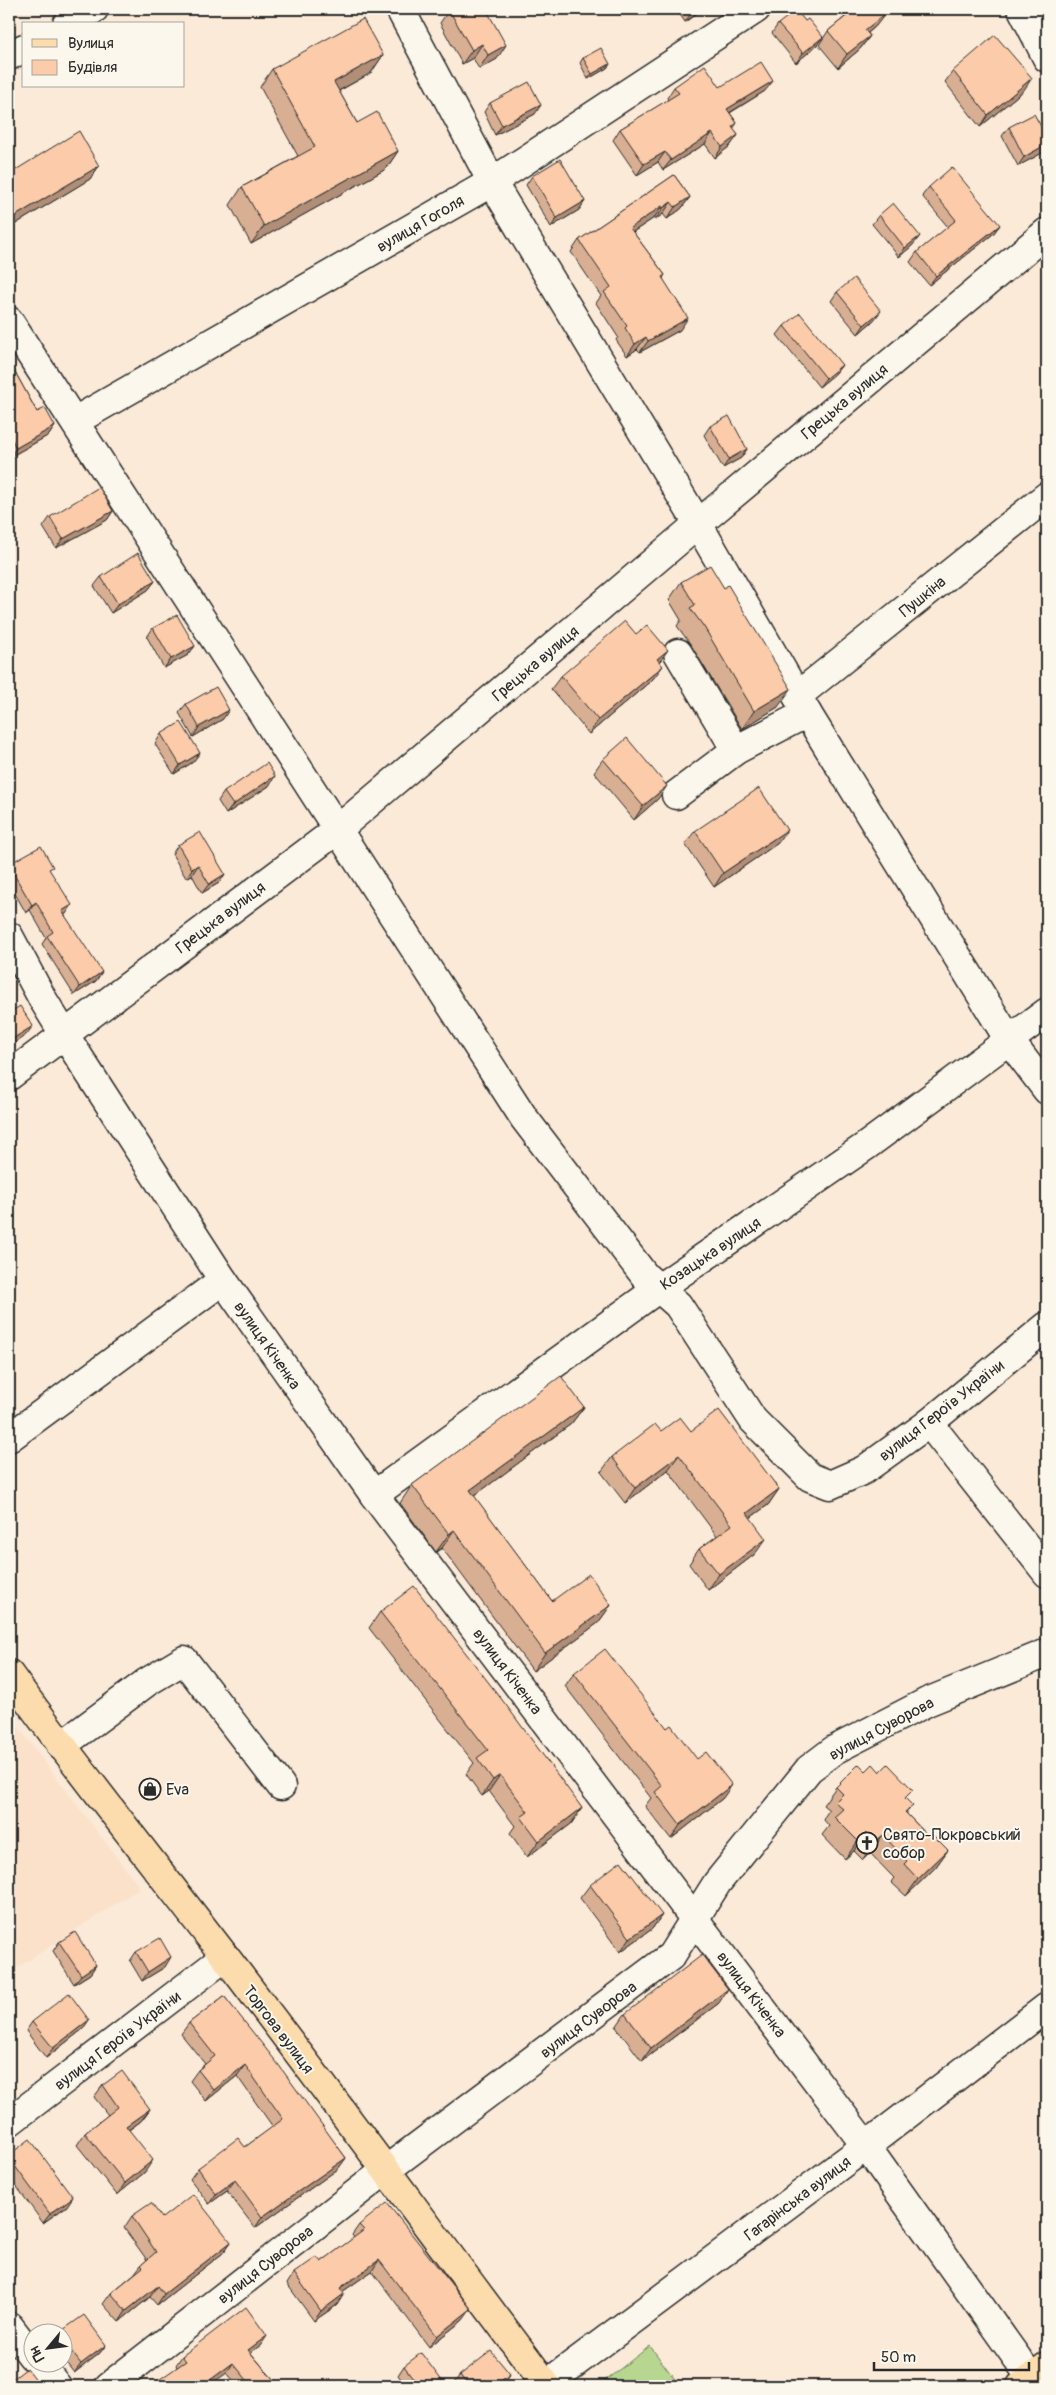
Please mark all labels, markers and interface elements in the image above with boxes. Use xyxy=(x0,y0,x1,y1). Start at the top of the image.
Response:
legend xyxy=(22,22,185,88)
text: Вулиця xyxy=(68,34,114,53)
text: Будівля xyxy=(68,58,117,77)
street label: вулиця Гоголя xyxy=(373,191,468,257)
street label: Грецька вулиця xyxy=(797,360,892,444)
street label: Пушкіна xyxy=(895,572,950,622)
street label: Грецька вулиця xyxy=(488,622,583,706)
street label: Грецька вулиця xyxy=(172,877,270,958)
street label: Козацька вулиця xyxy=(656,1213,765,1295)
street label: вулиця Кіченка xyxy=(229,1298,305,1393)
street label: вулиця Героїв України xyxy=(875,1356,1008,1466)
street label: вулиця Кіченка xyxy=(468,1624,546,1719)
street label: вулиця Суворова xyxy=(826,1693,937,1765)
shop icon: Eva xyxy=(138,1777,162,1801)
place label: Eva xyxy=(166,1780,189,1800)
place label: Свято-Покровський собор xyxy=(883,1825,1021,1863)
church icon: Свято-Покровський собор xyxy=(855,1831,879,1855)
street label: вулиця Кіченка xyxy=(712,1947,790,2042)
street label: вулиця Суворова xyxy=(536,1977,641,2063)
street label: Торгова вулиця xyxy=(238,1981,318,2078)
street label: вулиця Героїв України xyxy=(50,1987,185,2095)
street label: Гагарінська вулиця xyxy=(740,2152,855,2246)
street label: вулиця Суворова xyxy=(214,2221,317,2308)
north arrow xyxy=(22,2322,72,2372)
scale bar xyxy=(874,2340,1028,2372)
text: Пн xyxy=(26,2343,48,2365)
text: 50 m xyxy=(881,2348,916,2367)

